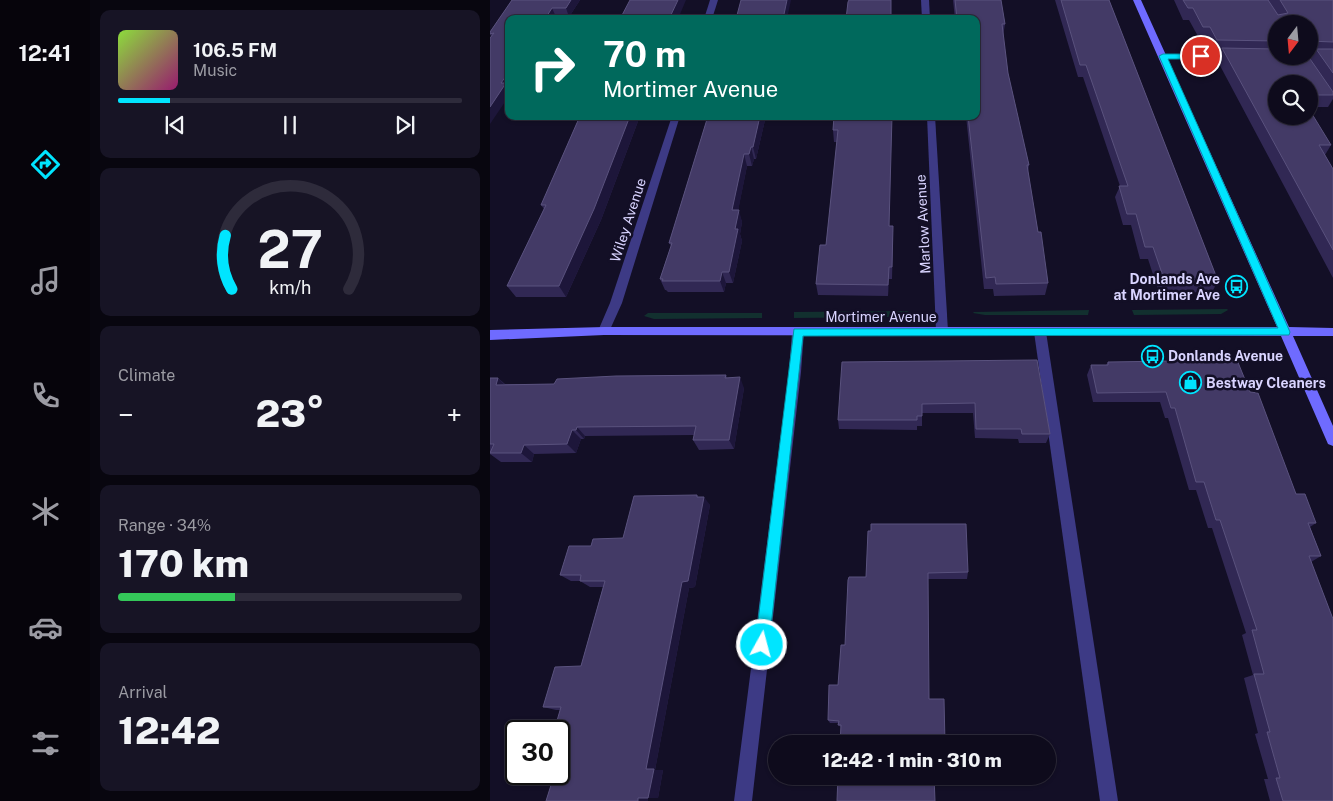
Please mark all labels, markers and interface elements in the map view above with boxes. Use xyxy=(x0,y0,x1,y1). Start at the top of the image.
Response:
north arrow xyxy=(1268,15,1318,65)
map controls xyxy=(1268,15,1318,125)
text: 70 m xyxy=(603,34,686,75)
icon: right xyxy=(520,35,585,100)
pin xyxy=(1180,35,1222,77)
text: 106.5 FM xyxy=(193,39,277,61)
text: 12:41 xyxy=(18,40,72,66)
icon: arrive xyxy=(1187,42,1215,70)
text: Music xyxy=(193,61,237,80)
button: search xyxy=(1268,75,1318,125)
text: Mortimer Avenue xyxy=(603,76,778,102)
icon: previous xyxy=(161,111,189,139)
icon: pause xyxy=(276,111,304,139)
icon: next xyxy=(391,111,419,139)
icon: directions xyxy=(28,147,63,182)
street label: Marlow Avenue xyxy=(912,174,934,274)
street label: Wiley Avenue xyxy=(607,176,649,264)
text: 27 xyxy=(257,219,323,280)
icon: music xyxy=(28,263,63,298)
place label: Donlands Ave at Mortimer Ave xyxy=(1113,271,1220,303)
bus stop icon: Donlands Ave at Mortimer Ave xyxy=(1224,275,1248,299)
text: km/h xyxy=(269,277,311,298)
street label: Mortimer Avenue xyxy=(825,309,937,325)
bus stop icon: Donlands Avenue xyxy=(1140,344,1164,368)
place label: Donlands Avenue xyxy=(1168,348,1283,364)
text: Climate xyxy=(118,366,175,385)
shop icon: Bestway Cleaners xyxy=(1178,371,1202,395)
place label: Bestway Cleaners xyxy=(1206,375,1326,391)
icon: phone xyxy=(28,378,63,413)
text: 23° xyxy=(256,391,324,436)
text: − xyxy=(118,398,134,431)
text: + xyxy=(446,398,462,431)
icon: climate xyxy=(28,494,63,529)
text: Range · 34% xyxy=(118,516,211,535)
text: 170 km xyxy=(118,541,249,586)
icon: car xyxy=(28,610,63,645)
position arrow xyxy=(735,618,787,670)
text: Arrival xyxy=(118,683,167,702)
text: 12:42 xyxy=(118,708,221,753)
speed limit sign: 30 xyxy=(505,720,570,785)
icon: filters xyxy=(28,726,63,761)
text: 12:42 · 1 min · 310 m xyxy=(822,749,1002,771)

